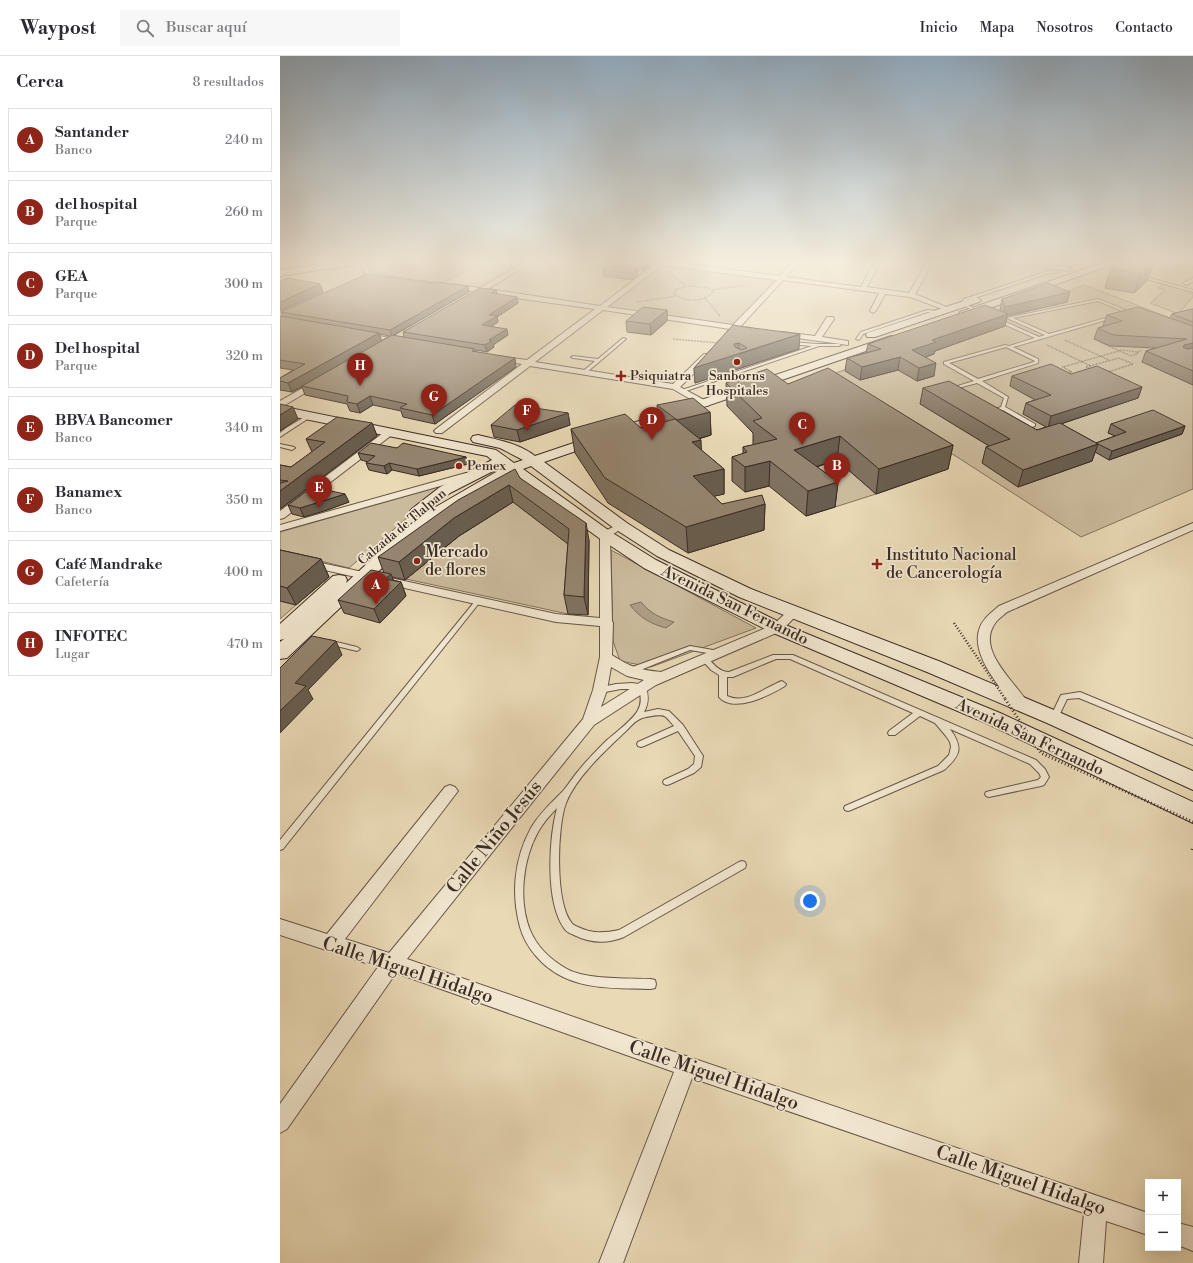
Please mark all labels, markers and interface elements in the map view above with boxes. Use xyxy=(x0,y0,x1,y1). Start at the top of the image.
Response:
search box xyxy=(120,10,400,46)
text: Waypost xyxy=(20,16,96,40)
icon: search xyxy=(134,17,156,39)
text: Buscar aquí xyxy=(166,18,247,37)
text: Inicio xyxy=(920,19,958,37)
text: Mapa xyxy=(980,19,1014,37)
text: Nosotros xyxy=(1036,19,1093,37)
text: Contacto xyxy=(1115,19,1173,37)
text: Cerca xyxy=(16,71,64,93)
text: 8 resultados xyxy=(193,74,264,90)
text: Santander xyxy=(55,123,129,142)
text: A xyxy=(25,132,35,148)
text: 240 m xyxy=(225,132,263,148)
text: Banco xyxy=(55,142,92,158)
text: del hospital xyxy=(55,195,138,214)
text: B xyxy=(25,204,35,220)
text: 260 m xyxy=(225,204,263,220)
text: Parque xyxy=(55,214,97,230)
text: GEA xyxy=(55,267,88,286)
text: C xyxy=(25,276,35,292)
text: 300 m xyxy=(225,276,263,292)
text: Parque xyxy=(55,286,97,302)
text: Del hospital xyxy=(55,339,140,358)
text: D xyxy=(25,348,35,364)
text: 320 m xyxy=(226,348,263,364)
pin: H xyxy=(347,353,373,386)
marker: Sanborns Hospitales xyxy=(732,357,742,367)
text: Parque xyxy=(55,358,97,374)
place label: Psiquiatra xyxy=(630,368,692,384)
place label: Sanborns Hospitales xyxy=(706,368,769,399)
marker: Psiquiatra xyxy=(615,370,627,382)
pin: G xyxy=(421,384,447,417)
pin: F xyxy=(514,398,540,431)
pin: D xyxy=(639,407,665,440)
text: BBVA Bancomer xyxy=(55,411,173,430)
pin: C xyxy=(789,412,815,445)
text: E xyxy=(25,420,35,436)
text: 340 m xyxy=(225,420,263,436)
text: Banco xyxy=(55,430,92,446)
pin: B xyxy=(824,453,850,486)
place label: Pemex xyxy=(467,458,507,474)
marker: Pemex xyxy=(454,461,464,471)
pin: E xyxy=(306,475,332,508)
text: Banamex xyxy=(55,483,122,502)
street label: Calzada de Tlalpan xyxy=(355,485,450,569)
text: F xyxy=(25,492,35,508)
text: 350 m xyxy=(226,492,263,508)
text: Banco xyxy=(55,502,92,518)
place label: Mercado de flores xyxy=(425,542,488,580)
place label: Instituto Nacional de Cancerología xyxy=(886,545,1017,583)
text: Café Mandrake xyxy=(55,555,163,574)
marker: Mercado de flores xyxy=(412,556,422,566)
marker: Instituto Nacional de Cancerología xyxy=(871,558,883,570)
street label: Avenida San Fernando xyxy=(657,560,812,649)
text: G xyxy=(25,564,35,580)
text: 400 m xyxy=(224,564,263,580)
pin: A xyxy=(363,572,389,605)
text: Cafetería xyxy=(55,574,109,590)
text: INFOTEC xyxy=(55,627,127,646)
text: H xyxy=(25,636,35,652)
text: 470 m xyxy=(227,636,263,652)
text: Lugar xyxy=(55,646,90,662)
street label: Avenida San Fernando xyxy=(952,693,1107,780)
street label: Calle Niño Jesús xyxy=(441,775,547,899)
your location xyxy=(800,891,820,911)
street label: Calle Miguel Hidalgo xyxy=(319,931,497,1009)
street label: Calle Miguel Hidalgo xyxy=(626,1035,802,1115)
street label: Calle Miguel Hidalgo xyxy=(933,1140,1109,1220)
map controls xyxy=(1145,1179,1181,1251)
button: + xyxy=(1145,1179,1181,1215)
button: − xyxy=(1145,1215,1181,1251)

